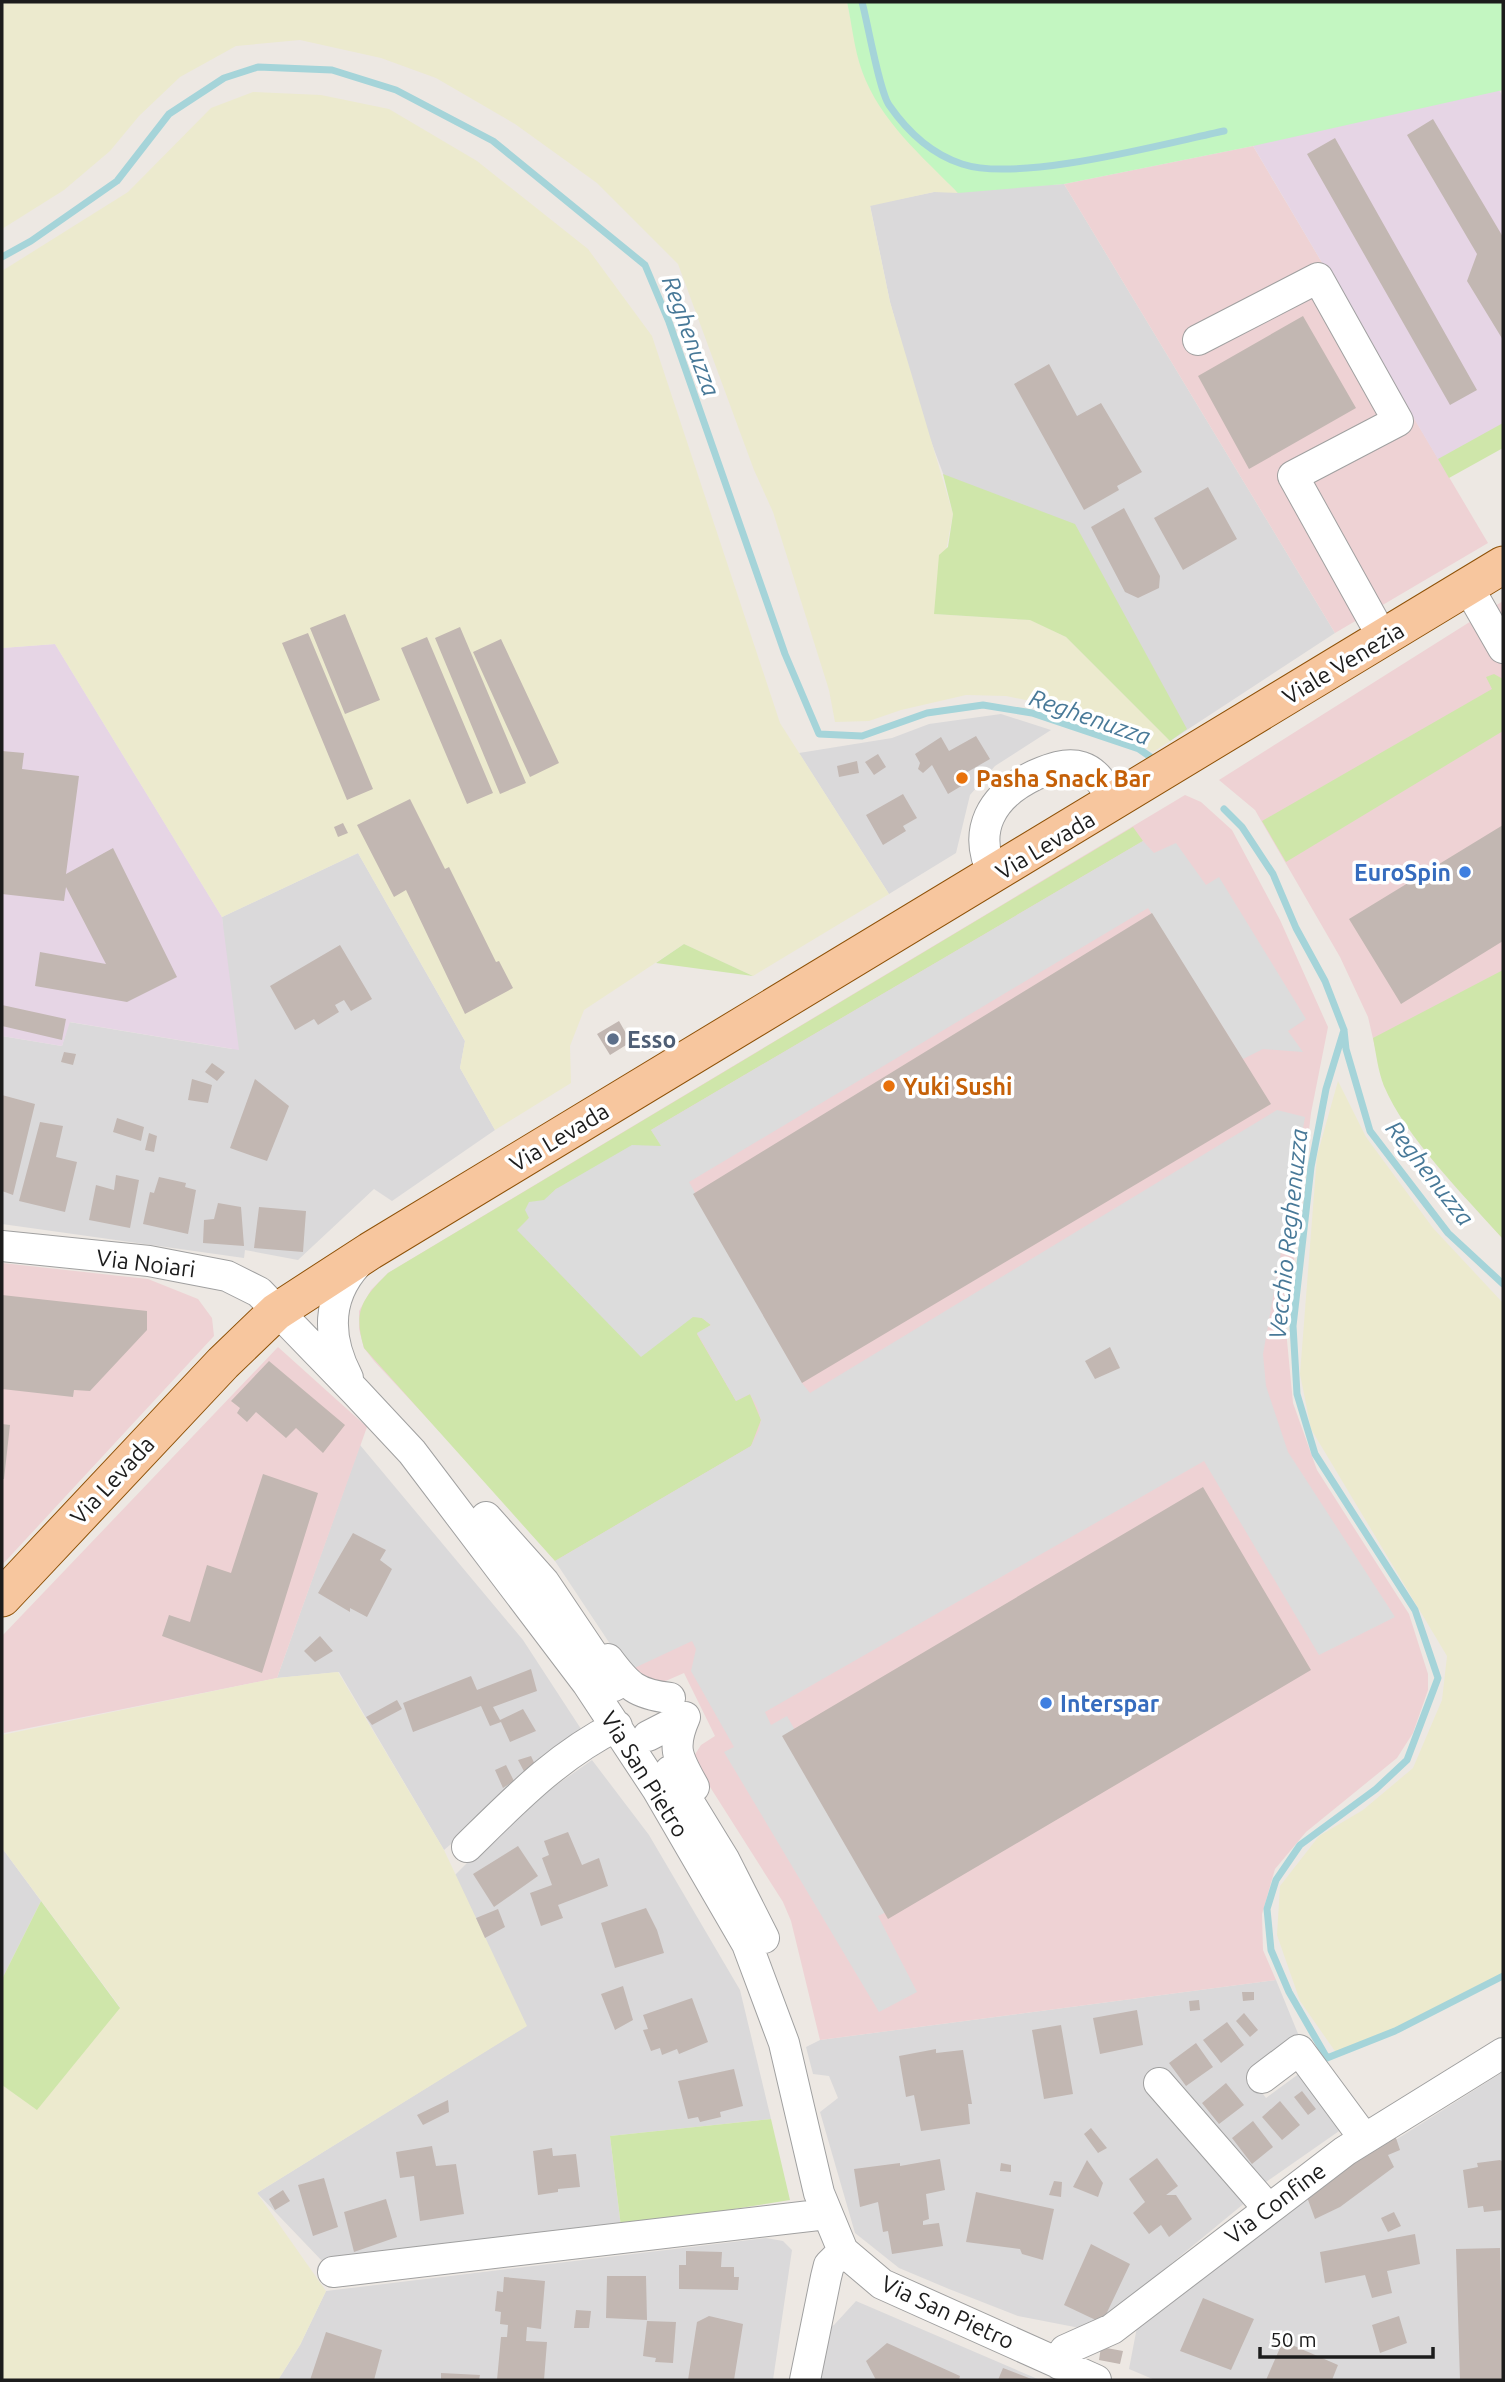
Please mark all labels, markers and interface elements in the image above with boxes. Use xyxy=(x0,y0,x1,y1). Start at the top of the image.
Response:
water label: Reghenuzza xyxy=(657,272,725,400)
street label: Viale Venezia xyxy=(1278,617,1408,709)
water label: Reghenuzza xyxy=(1026,684,1154,750)
place label: Pasha Snack Bar xyxy=(976,766,1151,791)
marker: Pasha Snack Bar xyxy=(954,770,970,786)
street label: Via Levada xyxy=(991,806,1099,884)
place label: EuroSpin xyxy=(1354,860,1451,885)
marker: EuroSpin xyxy=(1457,864,1473,880)
place label: Esso xyxy=(627,1027,676,1052)
marker: Esso xyxy=(605,1031,621,1047)
place label: Yuki Sushi xyxy=(903,1074,1012,1099)
marker: Yuki Sushi xyxy=(881,1078,897,1094)
street label: Via Levada xyxy=(505,1098,613,1176)
water label: Reghenuzza xyxy=(1381,1115,1479,1231)
water label: Vecchio Reghenuzza xyxy=(1264,1127,1312,1341)
street label: Via Noiari xyxy=(95,1245,197,1281)
street label: Via Levada xyxy=(65,1431,159,1529)
place label: Interspar xyxy=(1060,1691,1160,1716)
marker: Interspar xyxy=(1038,1695,1054,1711)
street label: Via San Pietro xyxy=(596,1707,694,1841)
street label: Via Confine xyxy=(1220,2157,1330,2249)
street label: Via San Pietro xyxy=(878,2270,1018,2354)
scale bar xyxy=(1260,2316,1433,2360)
text: 50 m xyxy=(1270,2327,1317,2351)

